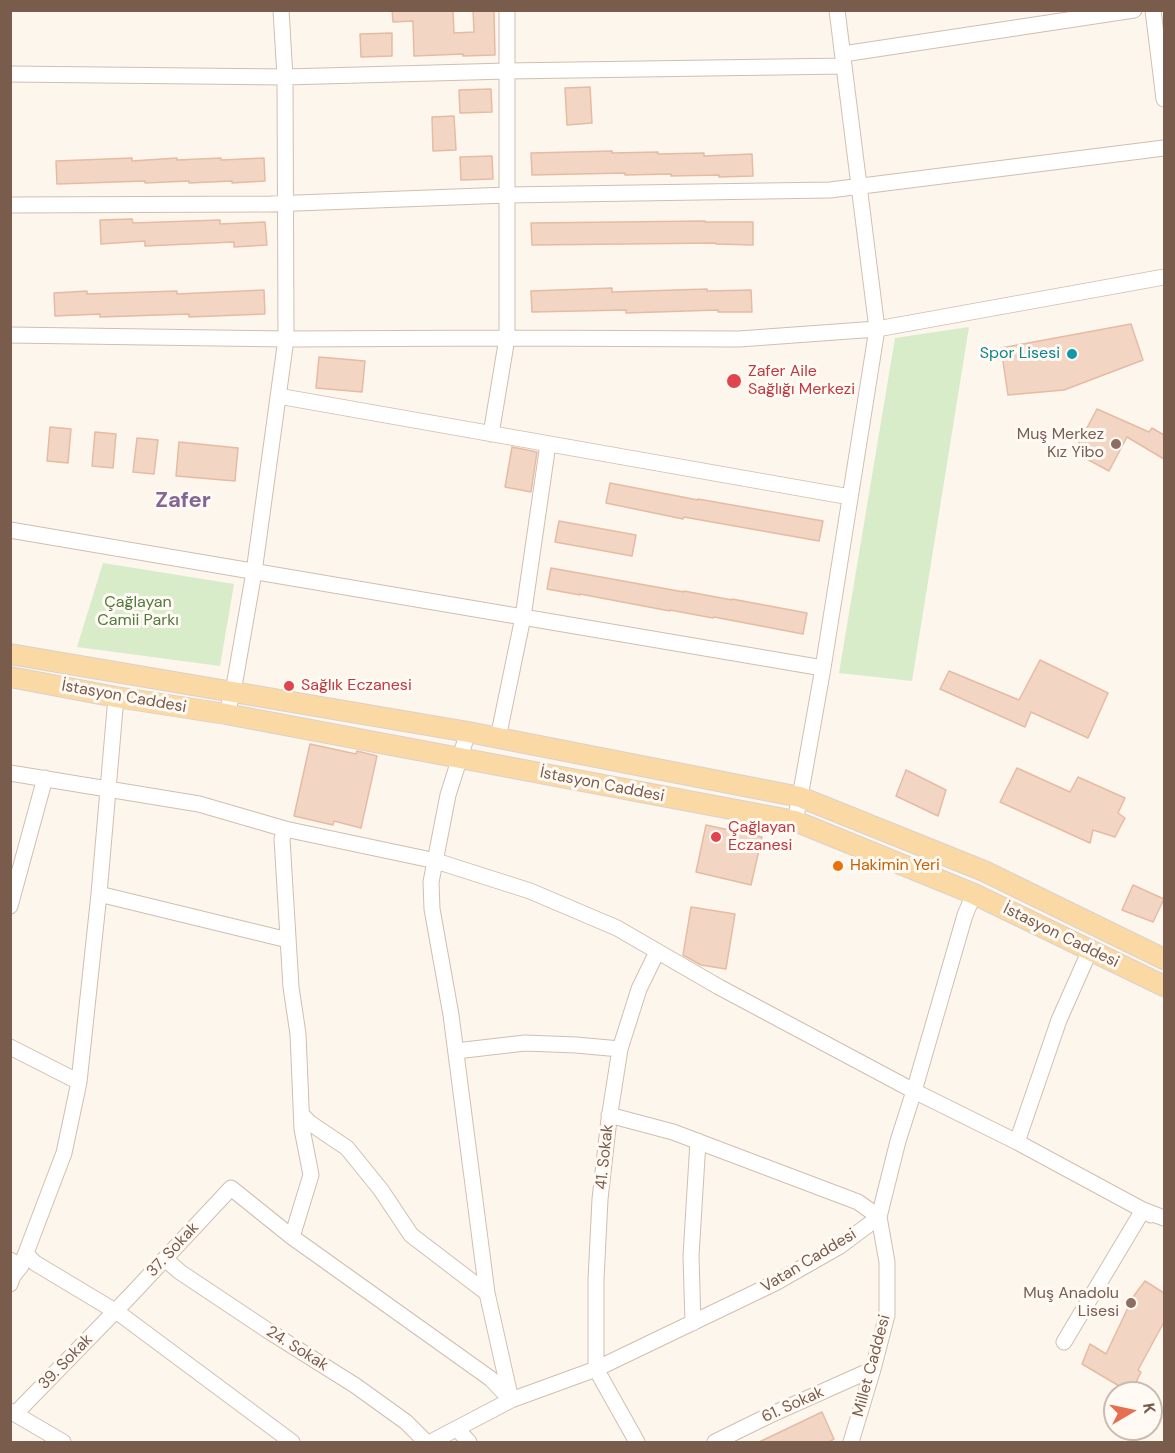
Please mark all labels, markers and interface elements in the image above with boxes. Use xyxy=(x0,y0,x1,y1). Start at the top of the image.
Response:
place label: Spor Lisesi xyxy=(980,344,1060,364)
marker: Spor Lisesi xyxy=(1065,347,1079,361)
place label: Zafer Aile Sağlığı Merkezi xyxy=(748,362,855,400)
marker: Zafer Aile Sağlığı Merkezi xyxy=(725,372,743,390)
place label: Muş Merkez Kız Yibo xyxy=(1017,425,1104,463)
marker: Muş Merkez Kız Yibo xyxy=(1109,437,1123,451)
district label: Zafer xyxy=(155,488,211,514)
park label: Çağlayan Camii Parkı xyxy=(97,593,179,631)
place label: Sağlık Eczanesi xyxy=(301,676,412,696)
street label: İstasyon Caddesi xyxy=(60,677,188,717)
marker: Sağlık Eczanesi xyxy=(282,679,296,693)
street label: İstasyon Caddesi xyxy=(538,764,666,806)
place label: Çağlayan Eczanesi xyxy=(728,818,795,856)
marker: Çağlayan Eczanesi xyxy=(709,830,723,844)
place label: Hakimin Yeri xyxy=(850,856,940,876)
marker: Hakimin Yeri xyxy=(831,859,845,873)
street label: İstasyon Caddesi xyxy=(1000,900,1122,972)
street label: 41. Sokak xyxy=(592,1123,618,1191)
street label: 37. Sokak xyxy=(143,1219,203,1281)
street label: Vatan Caddesi xyxy=(758,1225,860,1297)
place label: Muş Anadolu Lisesi xyxy=(1023,1284,1119,1322)
marker: Muş Anadolu Lisesi xyxy=(1124,1296,1138,1310)
street label: Millet Caddesi xyxy=(849,1313,895,1419)
street label: 24. Sokak xyxy=(262,1322,332,1376)
street label: 39. Sokak xyxy=(35,1330,97,1394)
north arrow xyxy=(1103,1381,1163,1441)
street label: 61. Sokak xyxy=(759,1383,827,1427)
text: K xyxy=(1138,1402,1160,1415)

